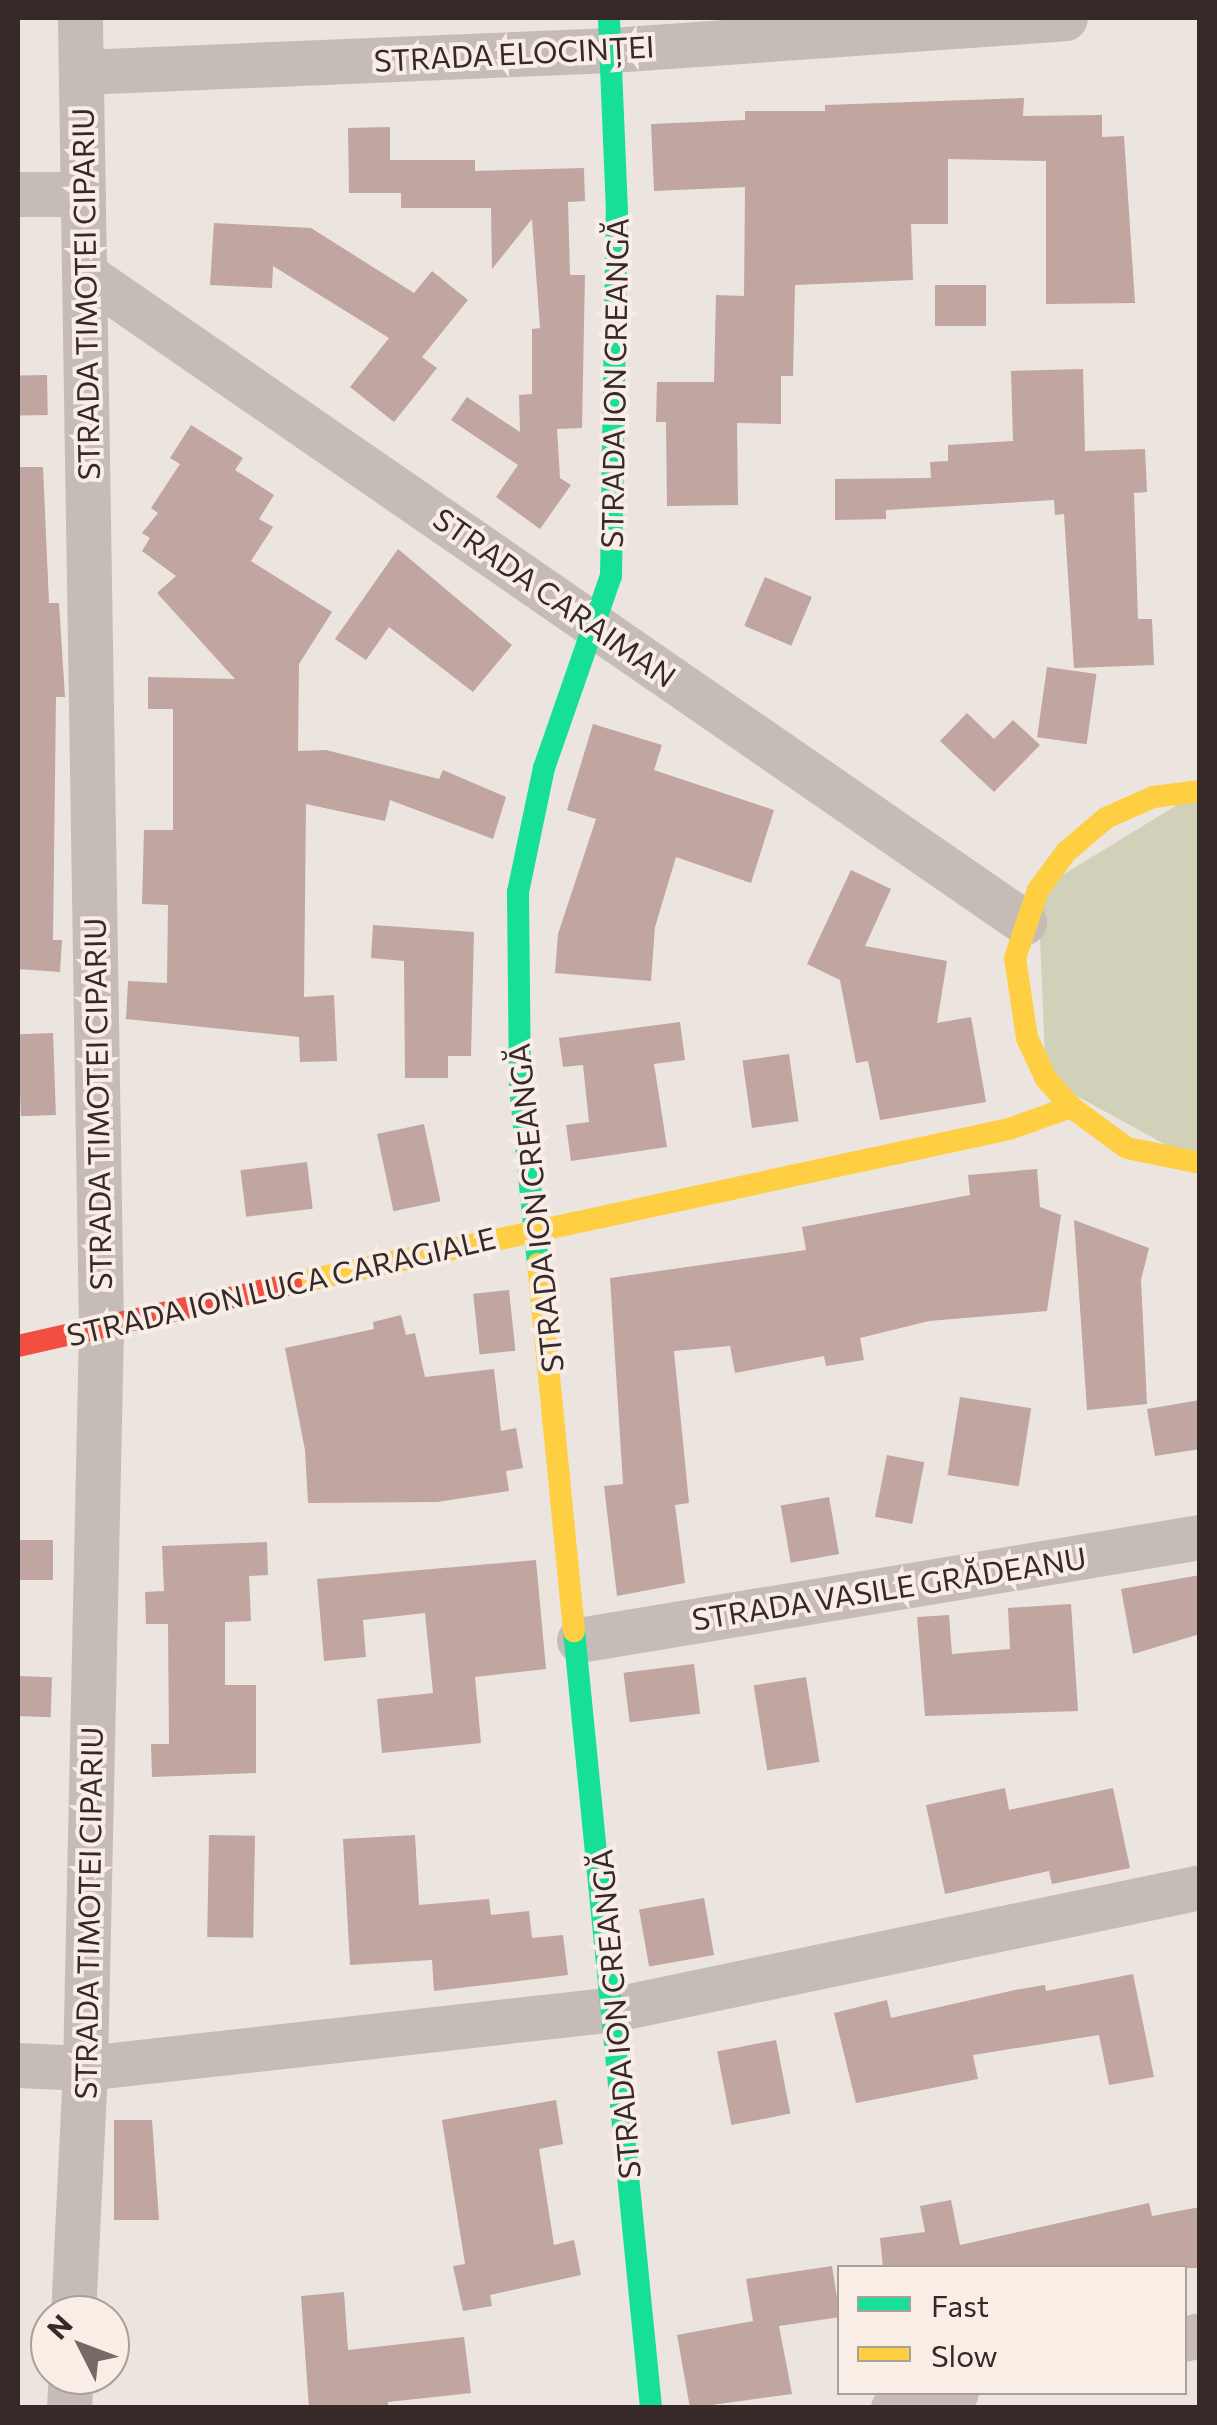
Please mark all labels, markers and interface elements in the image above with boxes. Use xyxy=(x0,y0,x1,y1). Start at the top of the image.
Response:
street label: STRADA ELOCINȚEI xyxy=(373,28,655,78)
street label: STRADA TIMOTEI CIPARIU xyxy=(64,107,106,481)
street label: STRADA ION CREANGĂ xyxy=(593,217,635,549)
street label: STRADA CARAIMAN xyxy=(427,500,683,694)
street label: STRADA TIMOTEI CIPARIU xyxy=(76,917,118,1291)
street label: STRADA ION CREANGĂ xyxy=(500,1042,570,1374)
street label: STRADA ION LUCA CARAGIALE xyxy=(63,1219,499,1353)
street label: STRADA VASILE GRĂDEANU xyxy=(689,1539,1089,1637)
street label: STRADA TIMOTEI CIPARIU xyxy=(67,1726,109,2100)
street label: STRADA ION CREANGĂ xyxy=(583,1848,647,2180)
legend xyxy=(837,2265,1187,2395)
text: Fast xyxy=(931,2286,989,2323)
north arrow xyxy=(30,2295,130,2395)
text: N xyxy=(40,2307,79,2345)
text: Slow xyxy=(931,2336,998,2373)

